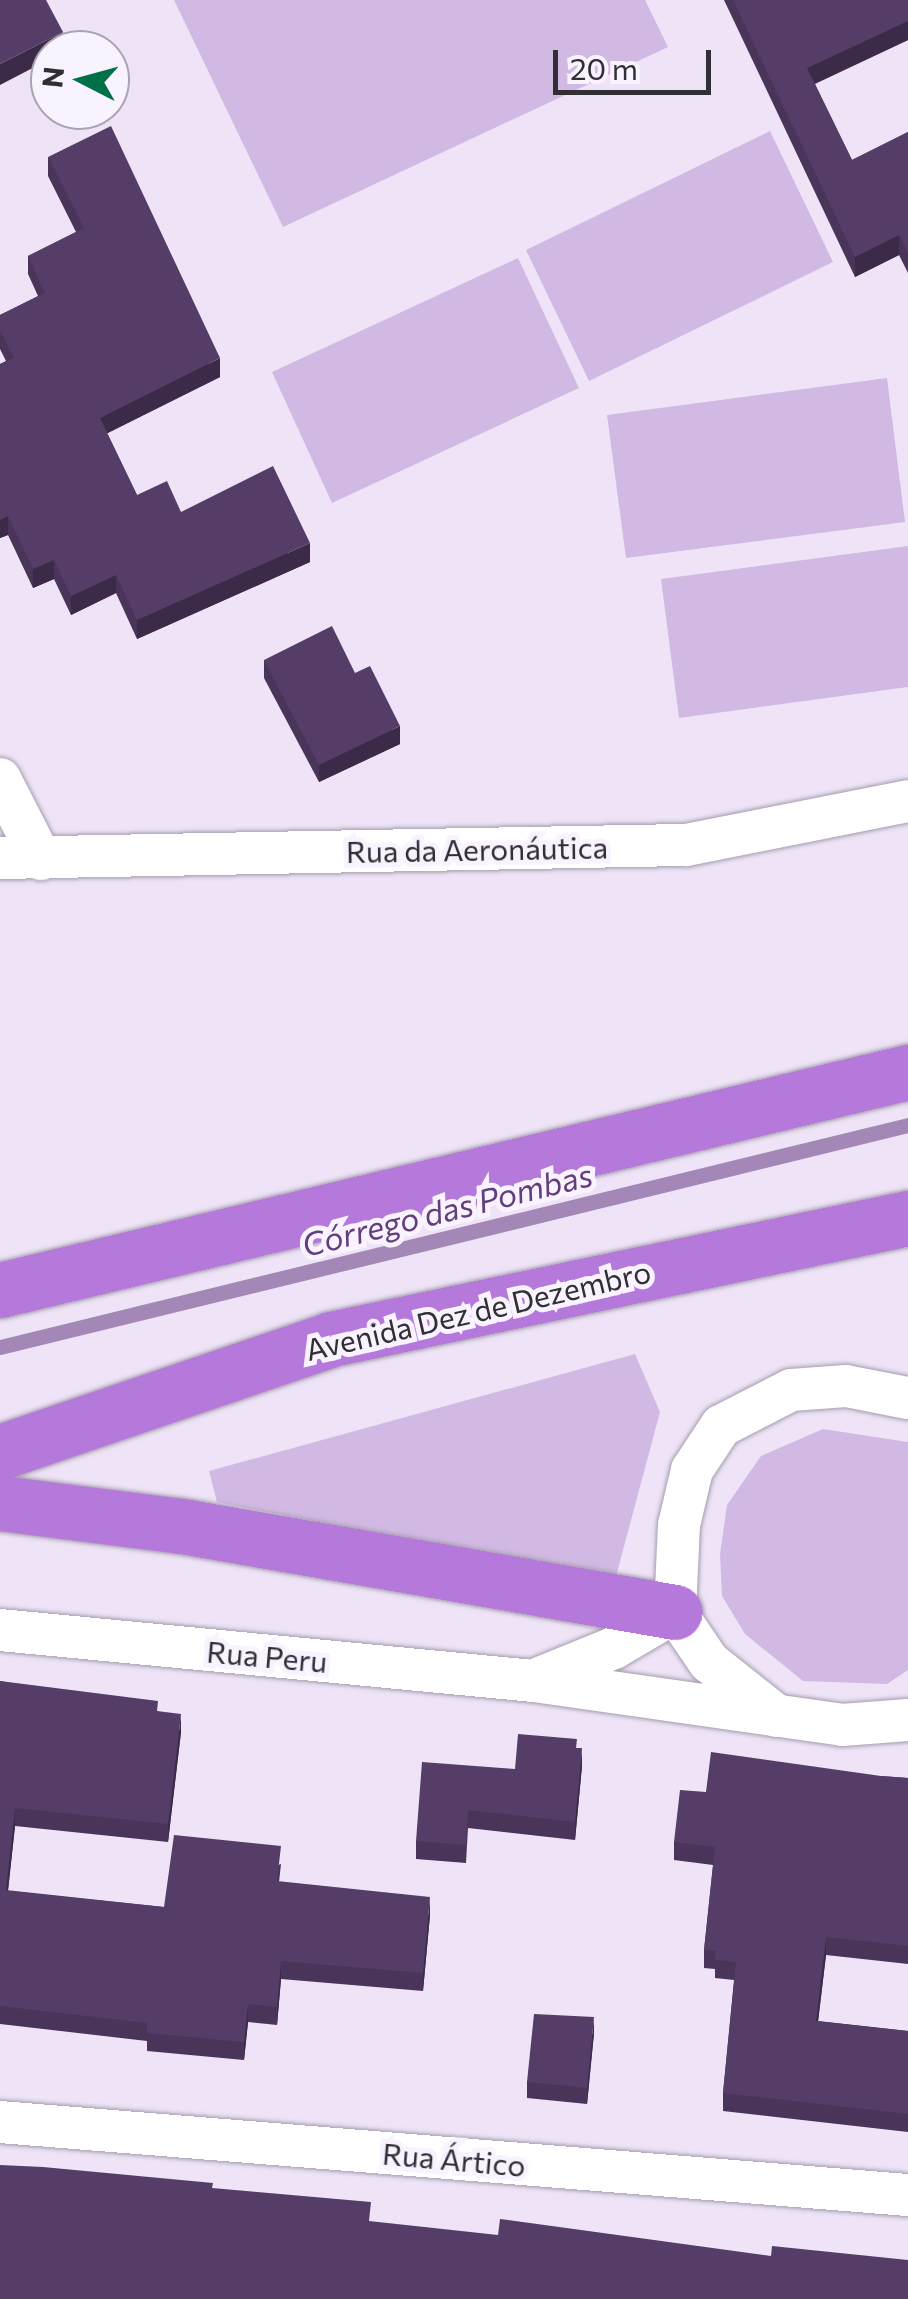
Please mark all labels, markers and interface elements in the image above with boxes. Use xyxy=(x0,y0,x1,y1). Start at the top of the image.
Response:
north arrow xyxy=(30,30,130,130)
scale bar xyxy=(558,30,716,92)
text: 20 m xyxy=(570,49,638,86)
text: N xyxy=(34,65,70,89)
street label: Rua da Aeronáutica xyxy=(346,829,608,869)
water label: Córrego das Pombas xyxy=(298,1154,596,1264)
street label: Avenida Dez de Dezembro xyxy=(302,1253,654,1367)
street label: Rua Peru xyxy=(205,1633,329,1679)
street label: Rua Ártico xyxy=(381,2135,527,2183)

